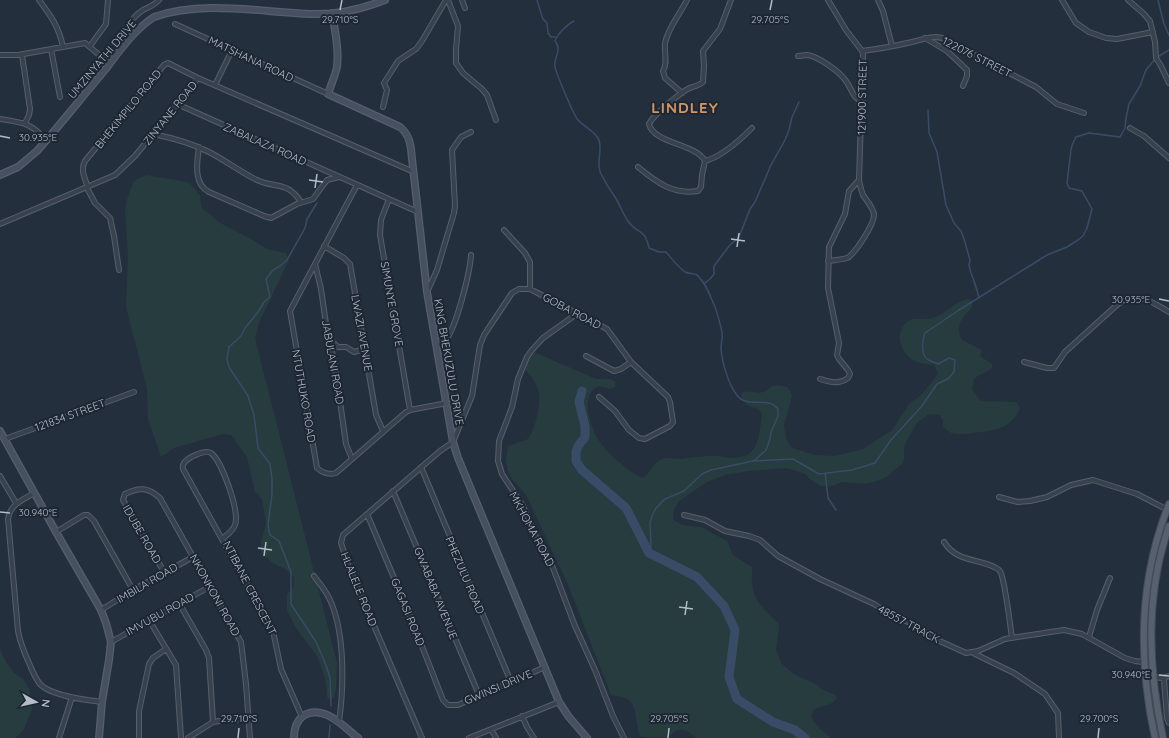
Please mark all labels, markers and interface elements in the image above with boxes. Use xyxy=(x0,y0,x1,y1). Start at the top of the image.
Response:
text: 29.710°S xyxy=(322,13,359,26)
text: 29.705°S xyxy=(751,13,789,26)
street label: UMZINYATHI DRIVE xyxy=(65,17,139,101)
street label: MATSHANA ROAD xyxy=(206,33,296,85)
street label: 122076 STREET xyxy=(940,34,1014,81)
street label: 121900 STREET xyxy=(854,59,870,135)
street label: BHEKIMPILO ROAD xyxy=(92,67,164,151)
street label: ZINYANE ROAD xyxy=(140,78,200,148)
district label: LINDLEY xyxy=(651,98,719,117)
street label: ZABALAZA ROAD xyxy=(221,119,309,169)
text: 30.935°E xyxy=(19,131,57,144)
street label: SIMUNYE GROVE xyxy=(378,260,406,348)
street label: GOBA ROAD xyxy=(540,290,604,332)
text: 30.935°E xyxy=(1112,293,1150,306)
street label: LWAZI AVENUE xyxy=(348,294,376,372)
street label: KING BHEKUZULU DRIVE xyxy=(431,298,467,426)
street label: JABULANI ROAD xyxy=(319,319,347,405)
street label: NTUTHUKO ROAD xyxy=(289,348,319,444)
street label: 121834 STREET xyxy=(33,396,108,434)
street label: MKHOMA ROAD xyxy=(506,489,558,569)
street label: IDUBE ROAD xyxy=(120,502,164,566)
text: 30.940°E xyxy=(19,506,58,519)
street label: PHEZULU ROAD xyxy=(442,534,488,616)
street label: NTIBANE CRESCENT xyxy=(220,538,280,638)
street label: GWABABA AVENUE xyxy=(411,545,461,641)
street label: HLALELE ROAD xyxy=(338,550,380,628)
street label: NKONKONI ROAD xyxy=(187,552,243,638)
street label: IMBILA ROAD xyxy=(114,560,180,606)
street label: GAGASI ROAD xyxy=(388,576,428,648)
street label: IMVUBU ROAD xyxy=(124,589,197,638)
street label: 48557 TRACK xyxy=(876,602,942,646)
street label: GWINSI DRIVE xyxy=(462,666,534,708)
text: 30.940°E xyxy=(1112,668,1151,681)
north arrow xyxy=(16,682,56,722)
text: N xyxy=(38,698,53,708)
text: 29.710°S xyxy=(221,712,258,725)
text: 29.705°S xyxy=(650,712,688,725)
text: 29.700°S xyxy=(1080,712,1119,725)

